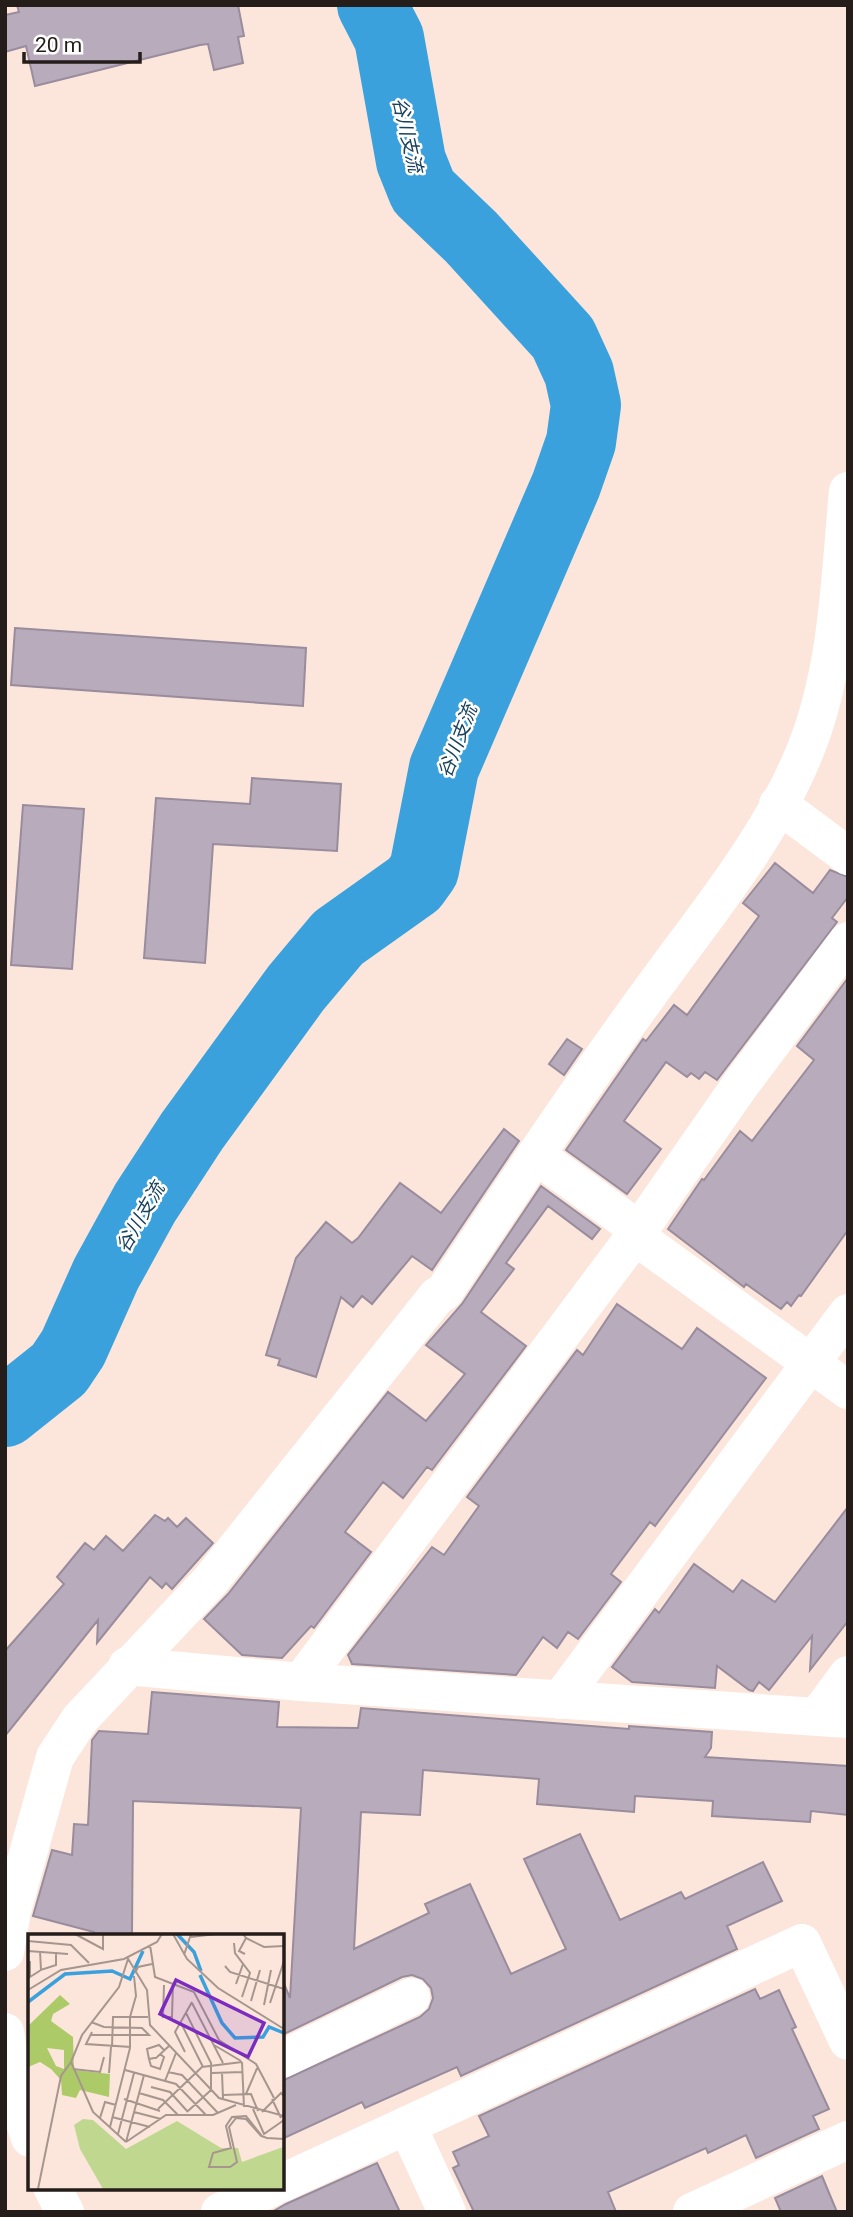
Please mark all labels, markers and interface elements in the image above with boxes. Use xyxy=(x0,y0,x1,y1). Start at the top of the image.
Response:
scale bar xyxy=(24,21,140,65)
text: 20 m xyxy=(35,33,82,57)
water label: 谷川支流 xyxy=(388,95,428,178)
water label: 谷川支流 xyxy=(433,699,483,781)
water label: 谷川支流 xyxy=(111,1176,171,1256)
inset map xyxy=(28,1934,284,2189)

